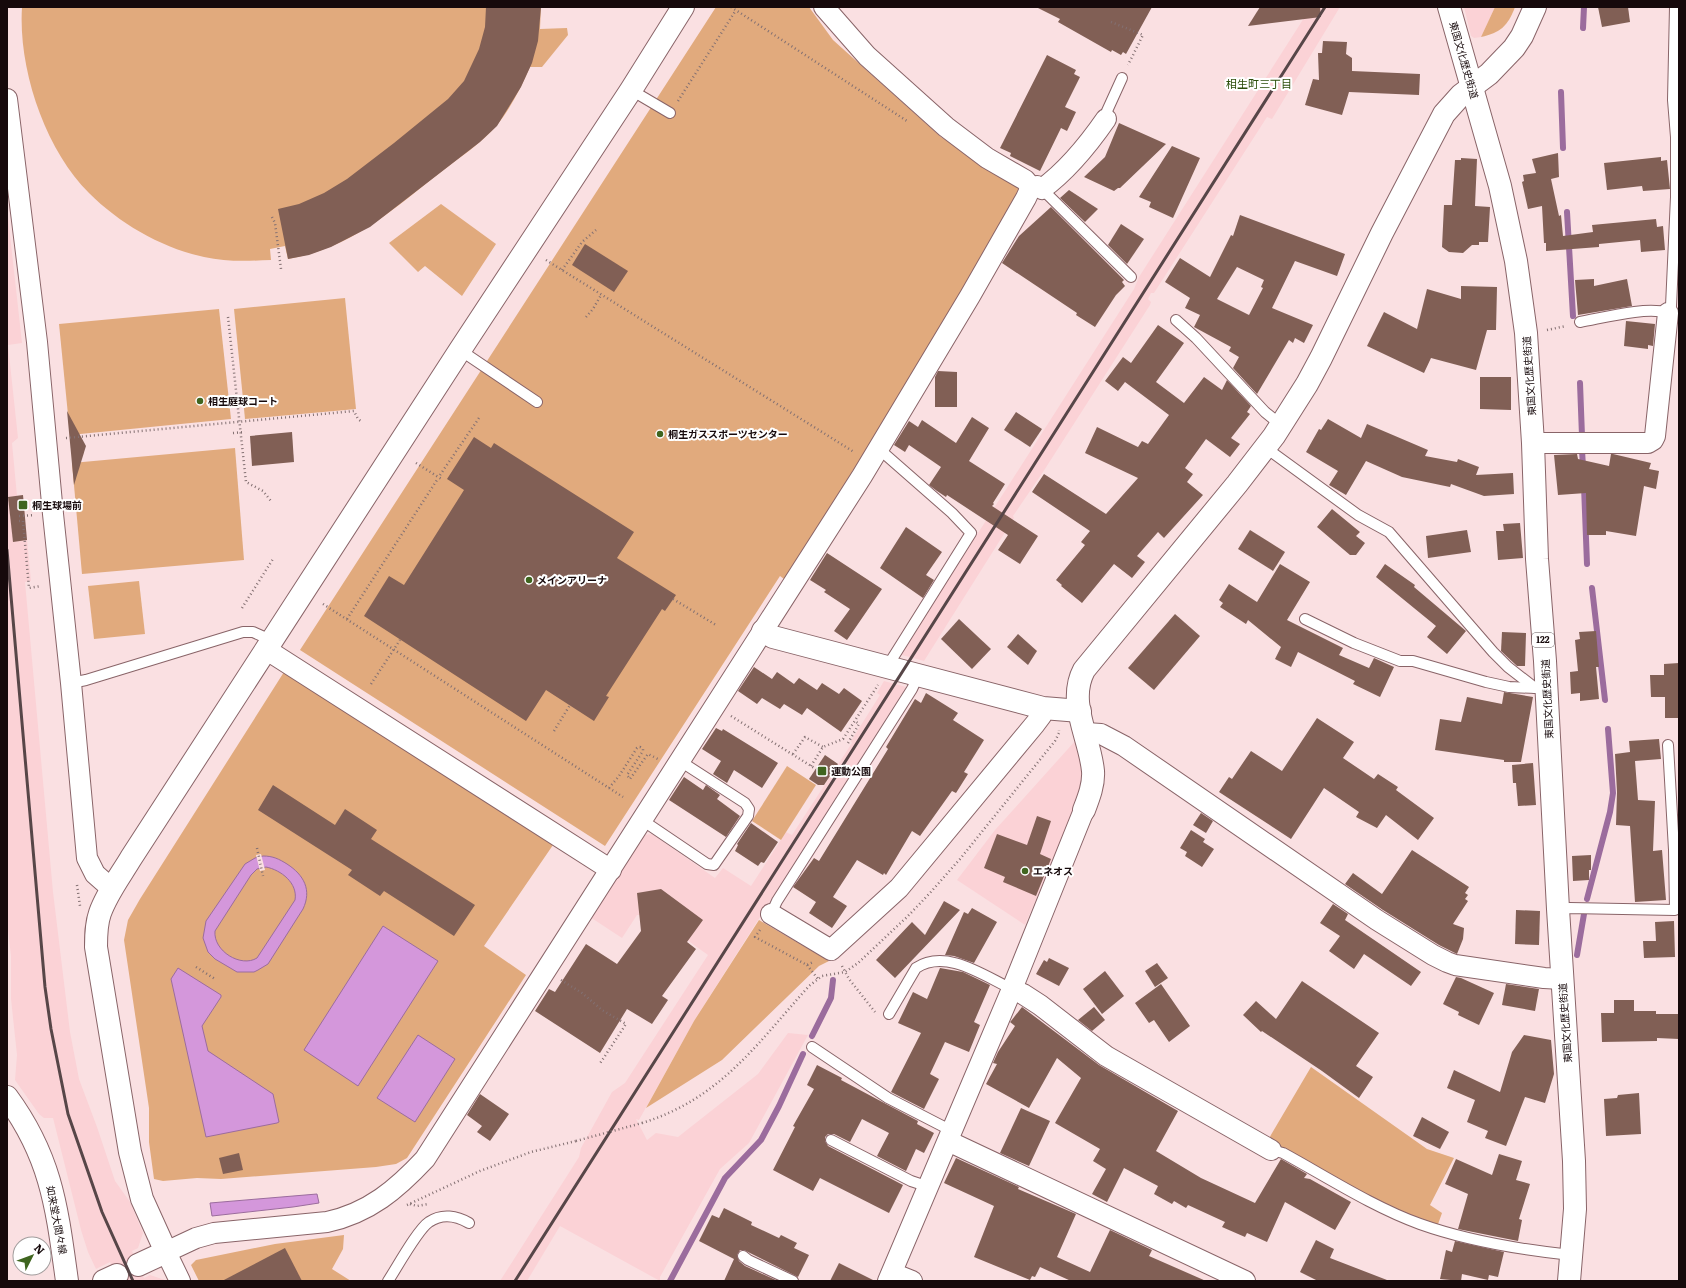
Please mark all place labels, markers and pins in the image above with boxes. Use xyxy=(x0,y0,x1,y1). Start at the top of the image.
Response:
place label: 相生庭球コート xyxy=(208,393,278,408)
marker: 相生庭球コート xyxy=(195,396,205,406)
place label: 桐生ガススポーツセンター xyxy=(668,426,788,441)
marker: 桐生ガススポーツセンター xyxy=(655,429,665,439)
place label: 桐生球場前 xyxy=(32,497,82,512)
marker: 桐生球場前 xyxy=(17,499,29,511)
place label: メインアリーナ xyxy=(537,572,607,587)
marker: メインアリーナ xyxy=(524,575,534,585)
place label: 運動公園 xyxy=(831,763,871,778)
marker: 運動公園 xyxy=(816,765,828,777)
place label: エネオス xyxy=(1033,863,1073,878)
marker: エネオス xyxy=(1020,866,1030,876)

